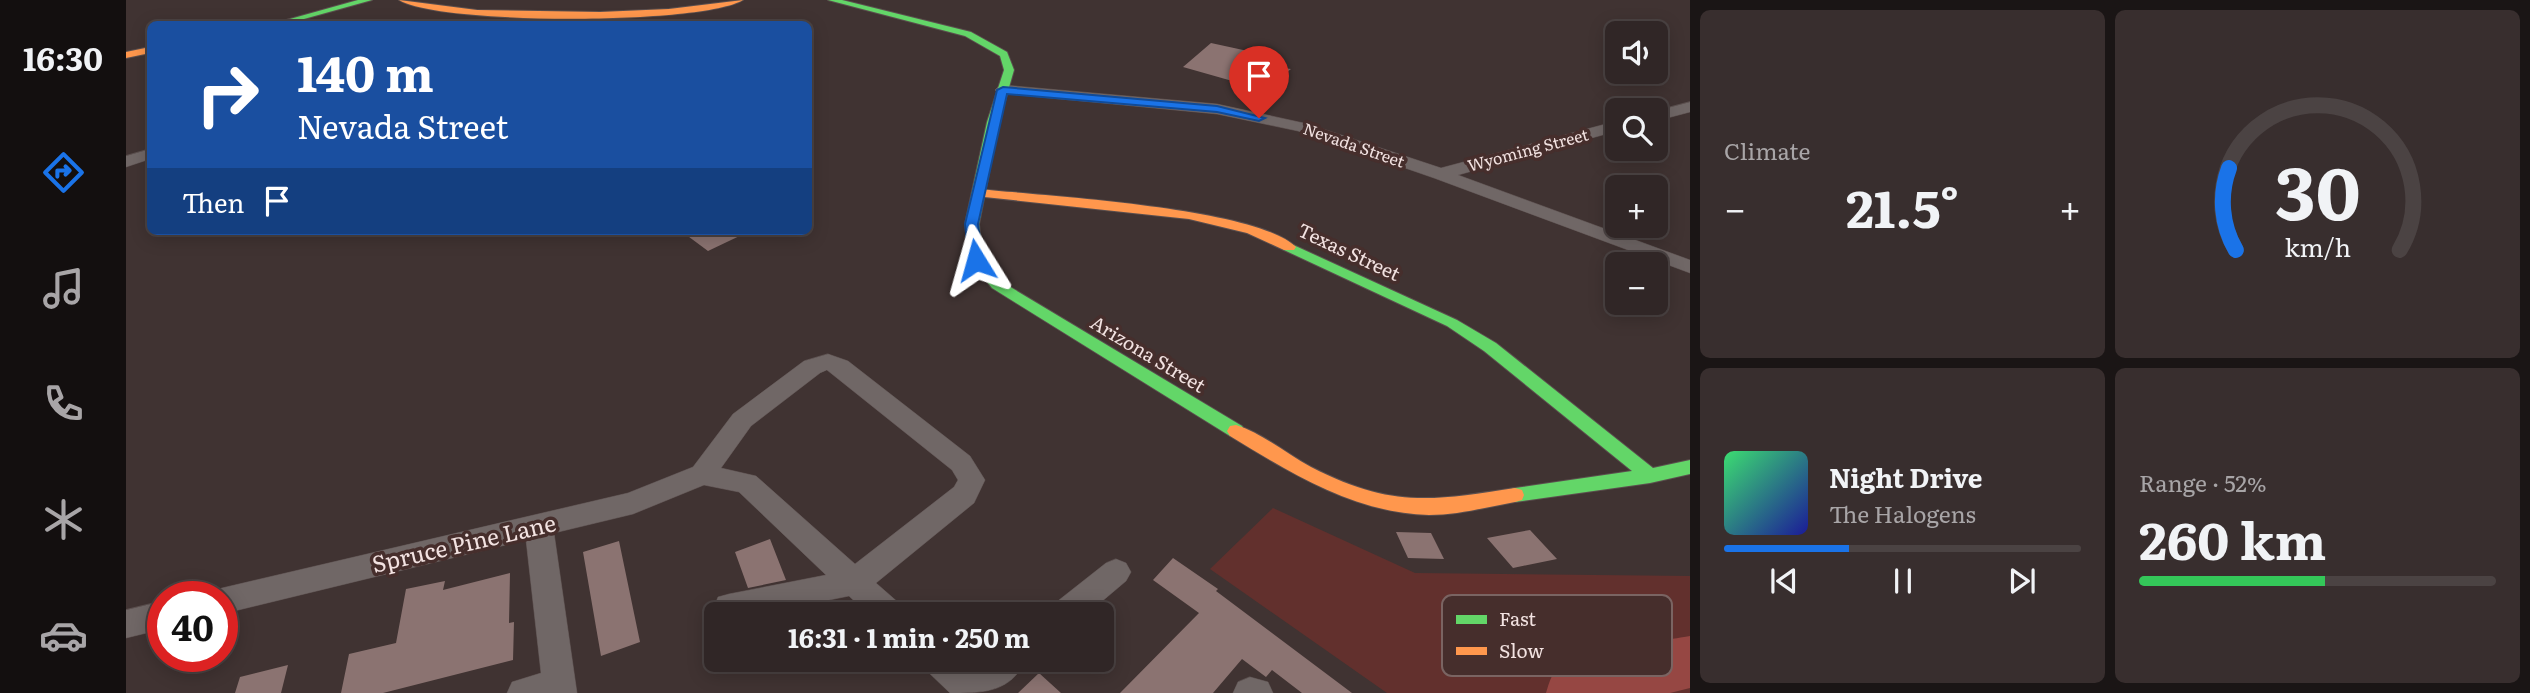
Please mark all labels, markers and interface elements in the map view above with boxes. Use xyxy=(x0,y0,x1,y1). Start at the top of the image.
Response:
map controls xyxy=(1605,21,1668,315)
button: sound xyxy=(1605,21,1668,84)
text: 16:30 xyxy=(23,33,103,81)
text: 140 m xyxy=(297,34,434,107)
pin xyxy=(1229,46,1289,118)
icon: right xyxy=(182,49,273,140)
icon: arrive xyxy=(1240,57,1278,95)
button: search xyxy=(1605,98,1668,161)
text: Nevada Street xyxy=(297,101,509,149)
street label: Nevada Street xyxy=(1300,115,1409,173)
street label: Wyoming Street xyxy=(1465,121,1591,177)
text: Climate xyxy=(1724,133,1810,167)
text: 30 xyxy=(2275,134,2360,242)
icon: directions xyxy=(39,148,88,197)
text: 21.5° xyxy=(1846,167,1959,244)
button: + xyxy=(1605,175,1668,238)
text: − xyxy=(1724,178,1746,235)
text: + xyxy=(2059,178,2081,235)
text: Then xyxy=(182,182,244,221)
icon: arrive xyxy=(258,182,296,220)
street label: Texas Street xyxy=(1294,215,1406,287)
position arrow xyxy=(939,223,1013,297)
text: km/h xyxy=(2284,228,2351,265)
button: − xyxy=(1605,252,1668,315)
icon: music xyxy=(39,264,88,313)
street label: Arizona Street xyxy=(1086,308,1212,399)
icon: phone xyxy=(39,379,88,428)
text: Night Drive xyxy=(1829,457,1983,496)
text: Range · 52% xyxy=(2139,465,2267,499)
icon: climate xyxy=(39,495,88,544)
text: The Halogens xyxy=(1829,496,1976,530)
text: 260 km xyxy=(2139,499,2326,576)
street label: Spruce Pine Lane xyxy=(368,504,559,580)
icon: previous xyxy=(1765,562,1803,600)
icon: pause xyxy=(1884,562,1922,600)
icon: next xyxy=(2003,562,2041,600)
speed limit sign: 40 xyxy=(147,581,238,672)
legend xyxy=(1442,595,1672,676)
text: Fast xyxy=(1499,604,1536,632)
icon: car xyxy=(39,611,88,660)
text: 16:31 · 1 min · 250 m xyxy=(788,617,1030,656)
text: Slow xyxy=(1499,636,1544,664)

